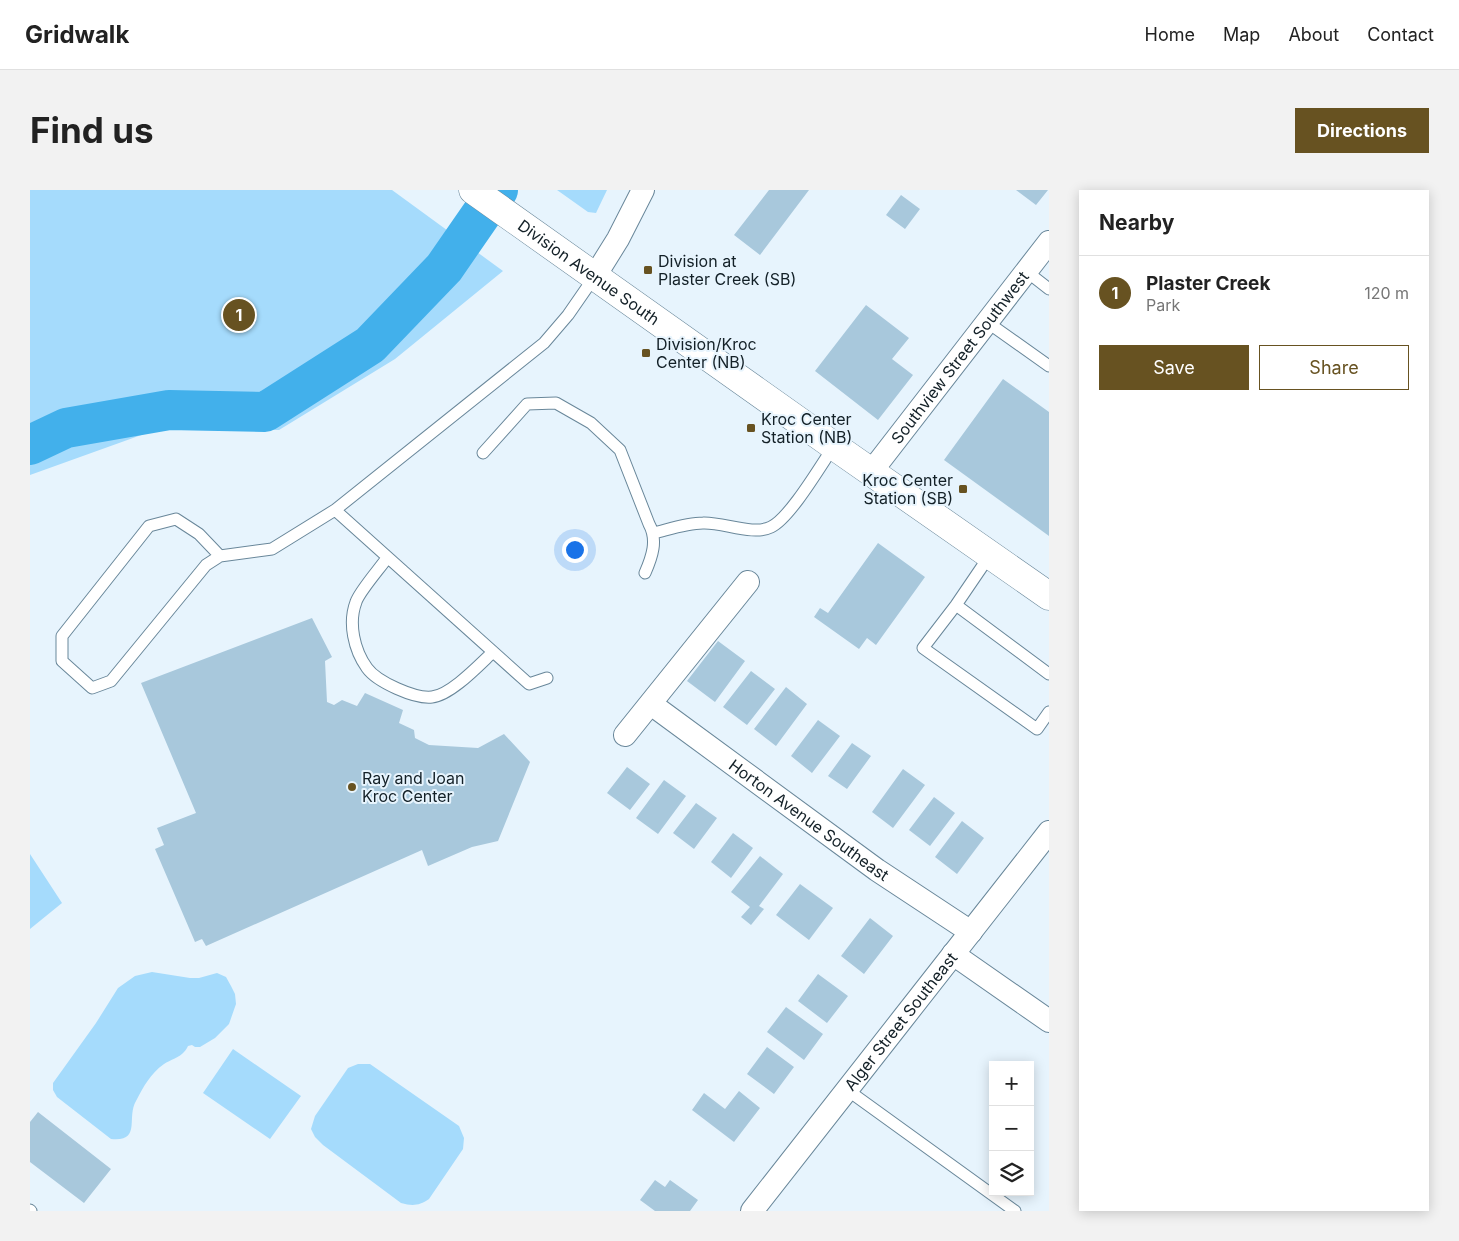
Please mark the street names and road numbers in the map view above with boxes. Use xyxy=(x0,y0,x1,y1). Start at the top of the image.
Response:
street label: Division Avenue South xyxy=(514,215,664,329)
street label: Southview Street Southwest xyxy=(887,267,1033,448)
street label: Horton Avenue Southeast xyxy=(725,755,893,885)
street label: Alger Street Southeast xyxy=(840,948,961,1094)

